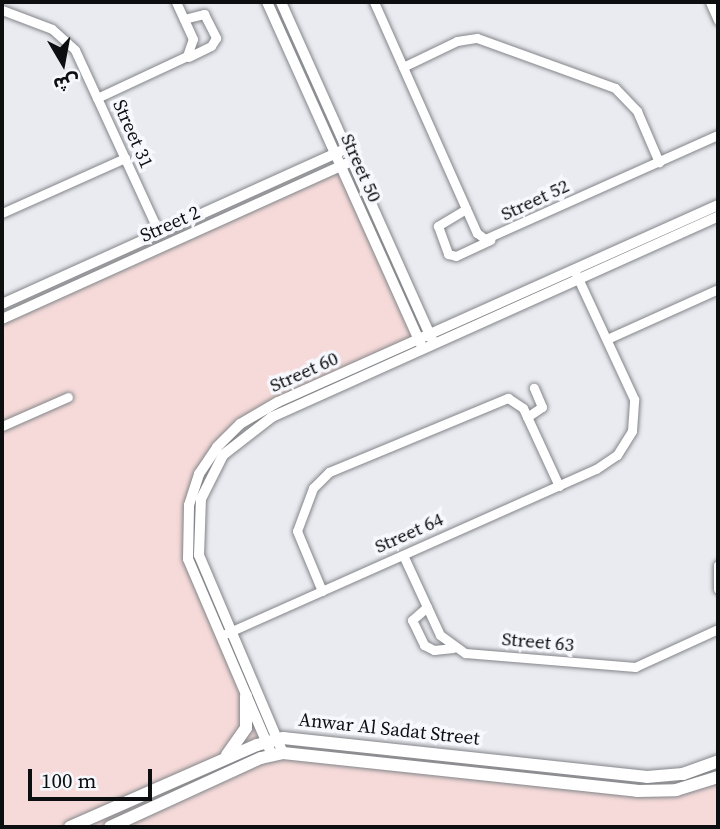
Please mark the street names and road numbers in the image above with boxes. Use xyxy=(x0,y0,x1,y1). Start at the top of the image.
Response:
street label: Street 31 xyxy=(108,96,158,172)
street label: Street 50 xyxy=(336,130,386,206)
street label: Street 52 xyxy=(497,174,573,226)
street label: Street 2 xyxy=(137,201,203,247)
street label: Street 60 xyxy=(266,347,342,397)
street label: Street 64 xyxy=(371,508,447,558)
street label: Street 63 xyxy=(501,627,575,657)
street label: Anwar Al Sadat Street xyxy=(297,708,481,750)

